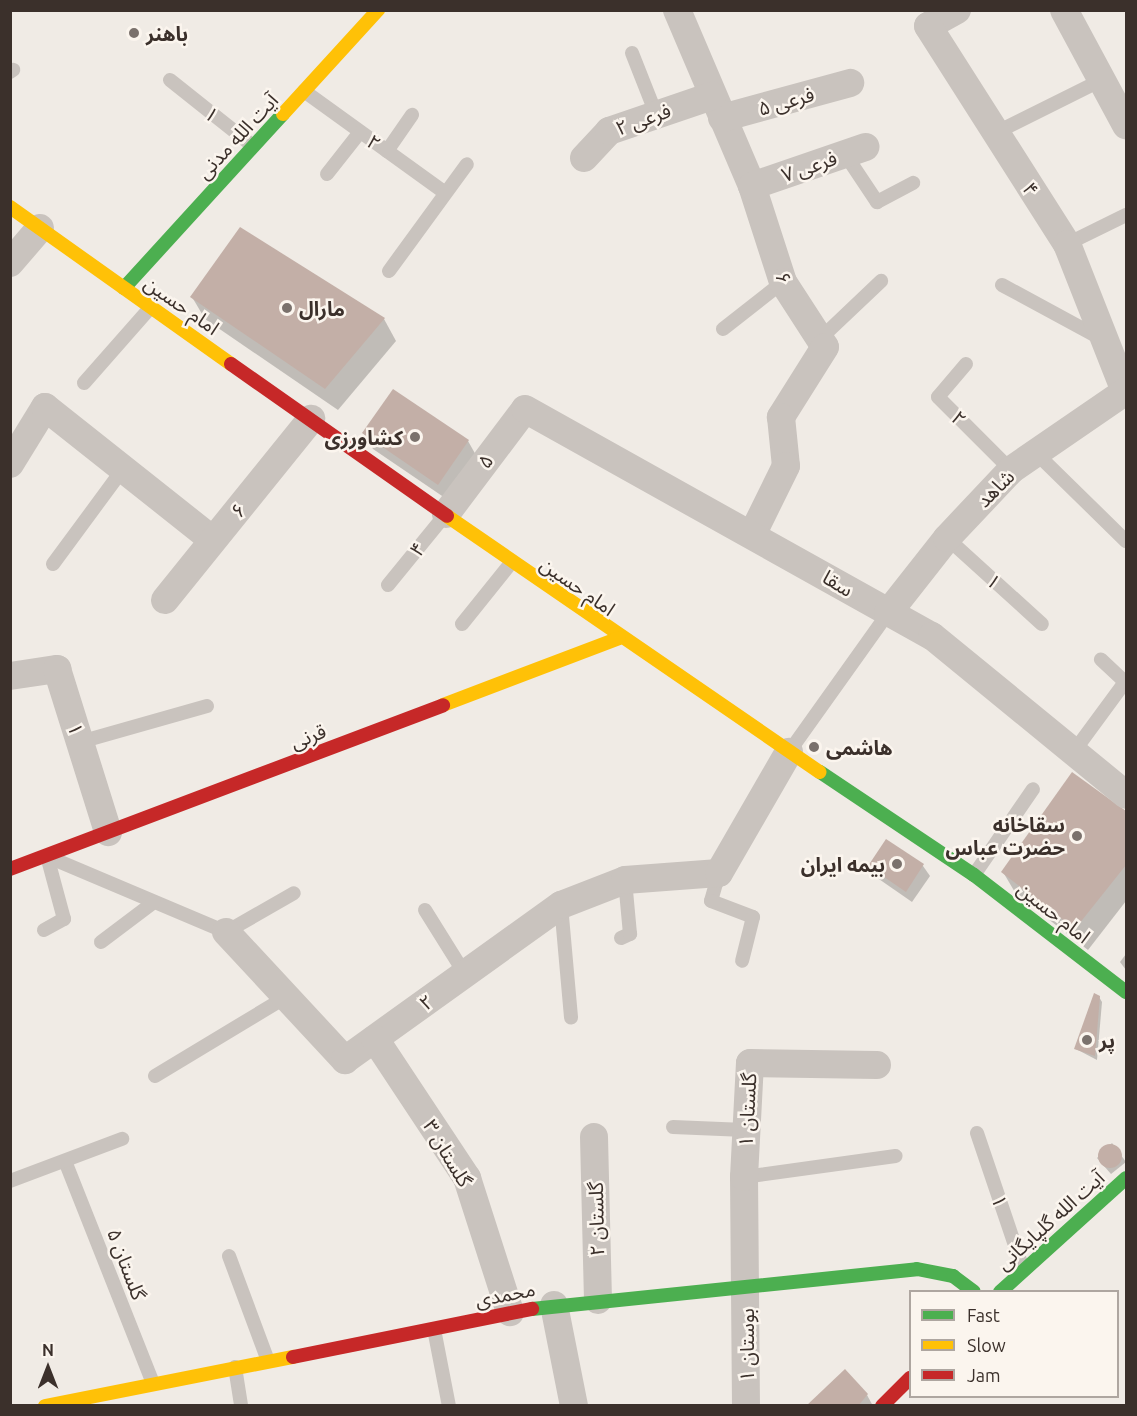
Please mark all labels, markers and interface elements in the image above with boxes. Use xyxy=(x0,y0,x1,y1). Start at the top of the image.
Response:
place label: باهنر xyxy=(146,21,188,45)
marker: باهنر xyxy=(127,26,141,40)
street label: فرعی ۵ xyxy=(755,82,817,120)
street label: آیت الله مدنی xyxy=(191,88,283,184)
street label: فرعی ۲ xyxy=(612,98,674,140)
street label: ۱ xyxy=(200,101,224,127)
street label: ۲ xyxy=(362,129,386,155)
street label: فرعی ۷ xyxy=(778,145,840,187)
street label: ۴ xyxy=(1018,178,1044,200)
street label: ۶ xyxy=(771,268,797,288)
street label: امام حسین xyxy=(140,270,224,340)
place label: مارال xyxy=(299,296,345,320)
marker: مارال xyxy=(280,301,294,315)
street label: ۲ xyxy=(946,405,972,431)
place label: کشاورزی xyxy=(324,425,403,449)
marker: کشاورزی xyxy=(408,430,422,444)
street label: ۵ xyxy=(472,449,498,473)
street label: شاهد xyxy=(971,464,1019,512)
street label: ۶ xyxy=(225,498,251,522)
street label: ۴ xyxy=(404,537,430,561)
street label: امام حسین xyxy=(536,551,620,621)
street label: سقا xyxy=(818,565,858,601)
street label: ۱ xyxy=(982,568,1006,594)
street label: قرنی xyxy=(287,718,329,754)
street label: ۱ xyxy=(63,720,89,738)
place label: هاشمی xyxy=(826,735,893,759)
marker: هاشمی xyxy=(807,740,821,754)
place label: سقاخانه حضرت عباس xyxy=(946,813,1065,860)
marker: سقاخانه حضرت عباس xyxy=(1070,829,1084,843)
place label: بیمه ایران xyxy=(801,852,885,876)
marker: بیمه ایران xyxy=(890,857,904,871)
street label: امام حسین xyxy=(1013,876,1095,948)
street label: ۲ xyxy=(414,989,438,1015)
place label: پر xyxy=(1099,1028,1115,1052)
marker: پر xyxy=(1080,1033,1094,1047)
street label: گلستان ۱ xyxy=(733,1072,761,1148)
street label: گلستان ۳ xyxy=(419,1115,477,1191)
street label: آیت الله گلپایگانی xyxy=(991,1165,1109,1275)
street label: گلستان ۲ xyxy=(583,1182,609,1256)
street label: ۱ xyxy=(987,1192,1013,1210)
street label: گلستان ۵ xyxy=(102,1225,152,1303)
street label: محمدی xyxy=(473,1276,537,1312)
legend xyxy=(909,1290,1119,1398)
text: Fast xyxy=(967,1305,1000,1325)
street label: بوستان ۱ xyxy=(734,1308,758,1382)
text: Slow xyxy=(967,1335,1006,1355)
north arrow xyxy=(18,1338,78,1398)
text: N xyxy=(42,1341,54,1359)
text: Jam xyxy=(967,1365,1001,1385)

